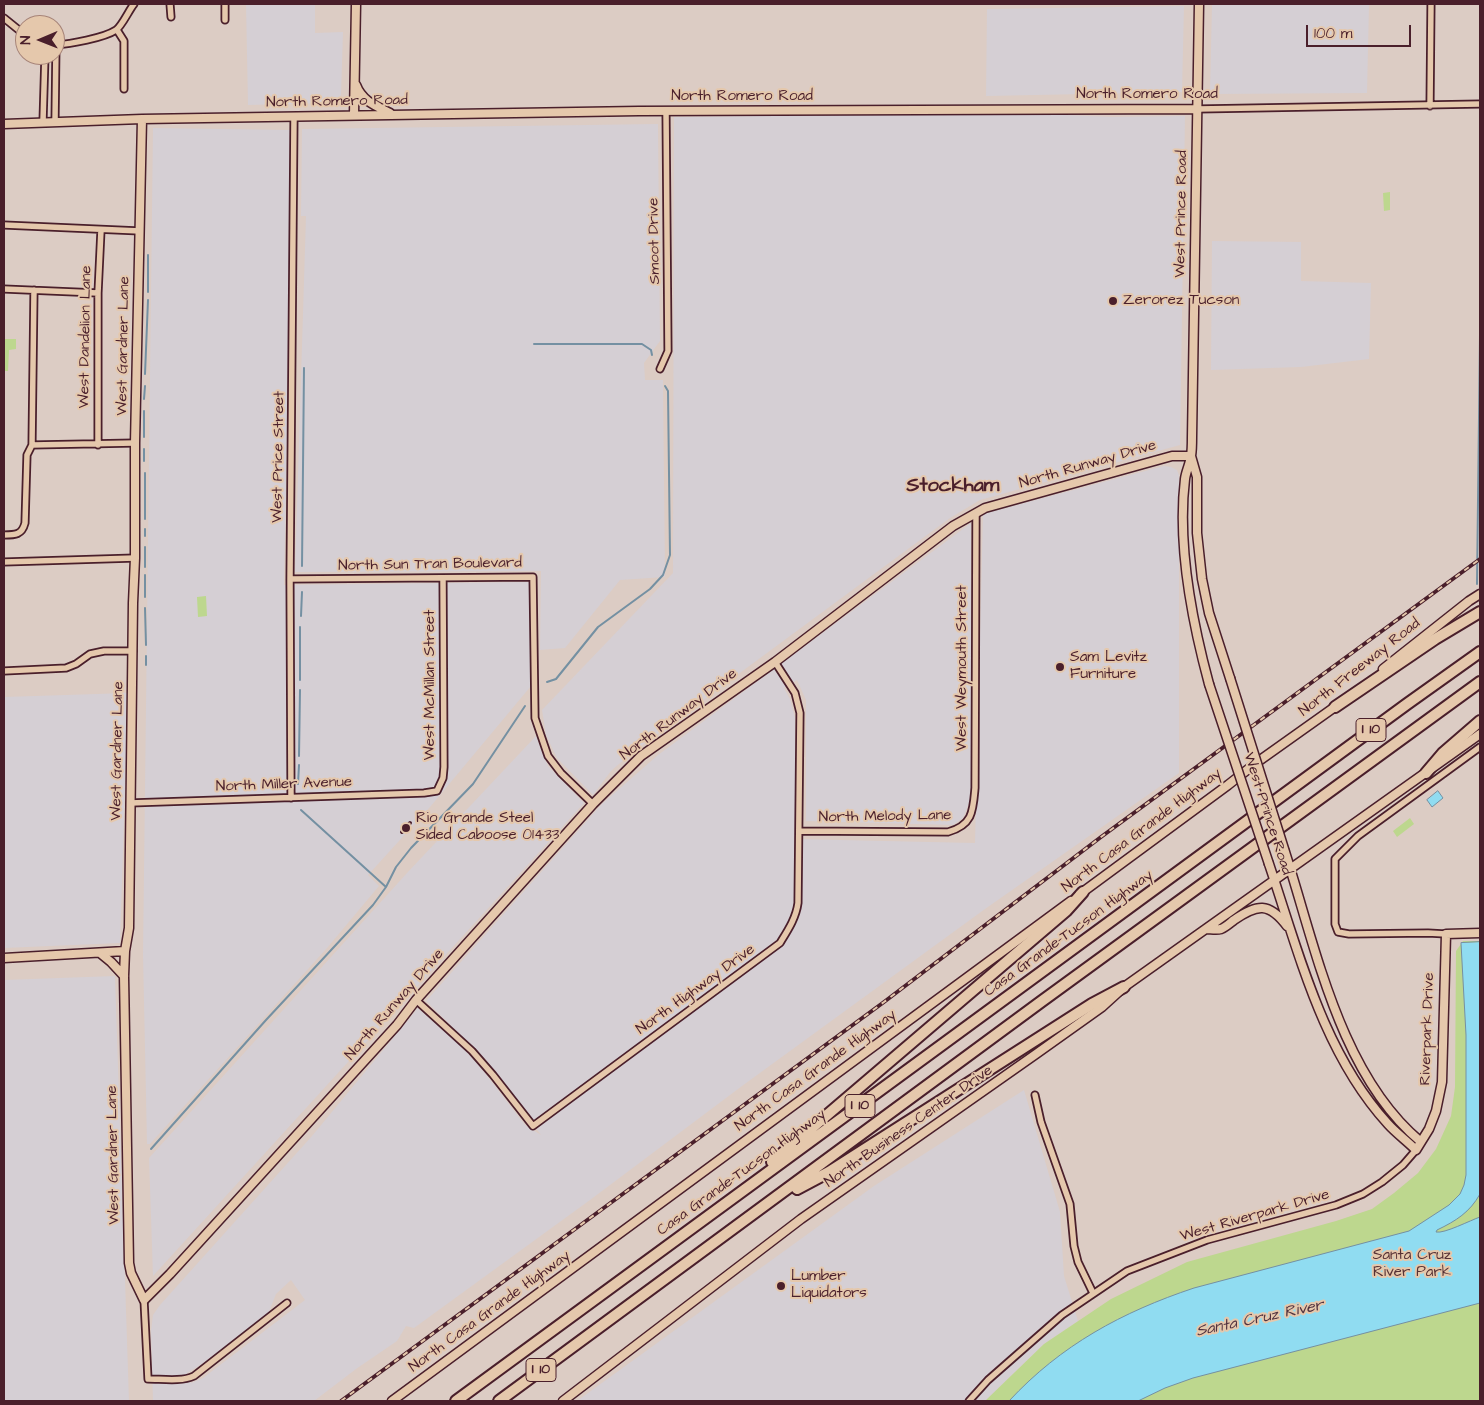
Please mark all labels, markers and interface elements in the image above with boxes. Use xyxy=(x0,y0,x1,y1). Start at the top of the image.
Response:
north arrow xyxy=(15,15,65,65)
scale bar xyxy=(1309,15,1414,47)
text: 100 m xyxy=(1314,23,1353,44)
text: N xyxy=(16,36,36,45)
street label: North Romero Road xyxy=(1076,86,1218,104)
street label: North Romero Road xyxy=(671,88,813,106)
street label: North Romero Road xyxy=(266,92,408,112)
street label: West Prince Road xyxy=(1172,150,1192,278)
street label: Smoot Drive xyxy=(645,198,665,284)
street label: West Dandelion Lane xyxy=(76,266,96,408)
street label: West Gardner Lane xyxy=(114,276,134,416)
place label: Zerorez Tucson xyxy=(1123,292,1239,310)
marker: Zerorez Tucson xyxy=(1107,295,1119,307)
street label: West Price Street xyxy=(269,391,289,523)
street label: North Runway Drive xyxy=(1017,437,1159,493)
district label: Stockham xyxy=(907,475,999,499)
street label: North Sun Tran Boulevard xyxy=(338,554,522,576)
street label: West Weymouth Street xyxy=(954,585,972,751)
street label: West McMillan Street xyxy=(422,610,440,760)
street label: North Freeway Road xyxy=(1296,615,1424,721)
place label: Sam Levitz Furniture xyxy=(1070,649,1147,684)
marker: Sam Levitz Furniture xyxy=(1054,661,1066,673)
street label: North Runway Drive xyxy=(617,665,741,765)
street label: West Gardner Lane xyxy=(108,681,128,821)
road number: I 10 xyxy=(1356,718,1386,742)
street label: West Prince Road xyxy=(1239,751,1295,877)
street label: North Casa Grande Highway xyxy=(1059,765,1225,897)
street label: North Miller Avenue xyxy=(216,774,352,796)
street label: North Melody Lane xyxy=(819,807,951,827)
place label: Rio Grande Steel Sided Caboose 01433 xyxy=(416,810,559,845)
marker: Rio Grande Steel Sided Caboose 01433 xyxy=(400,822,412,834)
street label: Casa Grande-Tucson Highway xyxy=(981,867,1157,1001)
street label: North Highway Drive xyxy=(633,941,759,1039)
street label: North Runway Drive xyxy=(342,946,448,1064)
street label: Riverpark Drive xyxy=(1417,972,1439,1086)
street label: North Casa Grande Highway xyxy=(732,1006,900,1136)
street label: North Business Center Drive xyxy=(821,1062,997,1192)
street label: West Gardner Lane xyxy=(104,1085,124,1225)
road number: I 10 xyxy=(845,1094,875,1118)
street label: Casa Grande-Tucson Highway xyxy=(654,1106,830,1240)
street label: West Riverpark Drive xyxy=(1178,1186,1332,1246)
street label: North Casa Grande Highway xyxy=(406,1247,574,1377)
park label: Santa Cruz River Park xyxy=(1373,1247,1451,1282)
place label: Lumber Liquidators xyxy=(791,1268,867,1303)
marker: Lumber Liquidators xyxy=(775,1280,787,1292)
water label: Santa Cruz River xyxy=(1195,1296,1325,1342)
road number: I 10 xyxy=(526,1358,556,1382)

